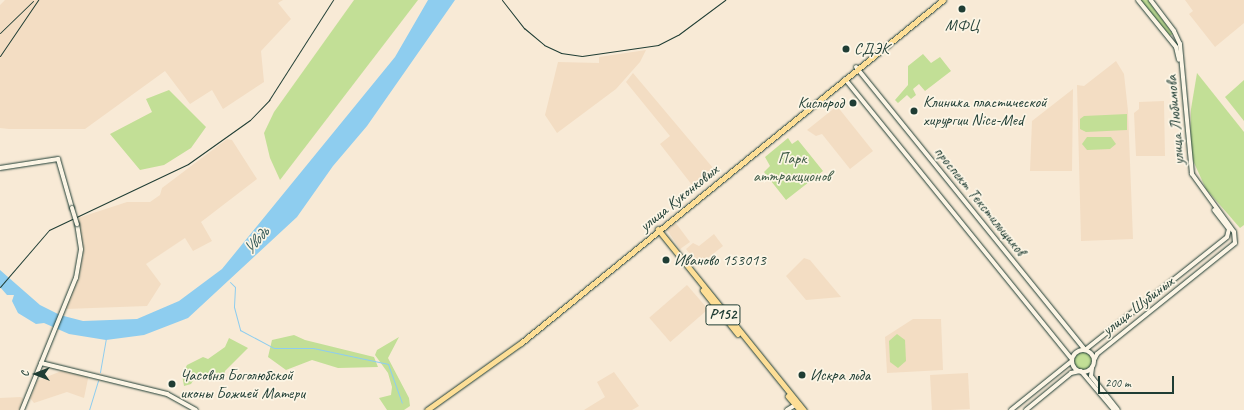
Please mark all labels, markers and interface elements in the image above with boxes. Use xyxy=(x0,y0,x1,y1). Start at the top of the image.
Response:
marker: МФЦ xyxy=(957,4,967,14)
place label: МФЦ xyxy=(945,15,979,35)
place label: СДЭК xyxy=(854,39,889,59)
marker: СДЭК xyxy=(841,44,851,54)
street label: улица Любимова xyxy=(1161,74,1189,166)
place label: Клиника пластической хирургии Nice-Med xyxy=(923,92,1047,130)
place label: Кислород xyxy=(798,93,844,113)
marker: Кислород xyxy=(847,97,859,109)
marker: Клиника пластической хирургии Nice-Med xyxy=(908,105,920,117)
street label: проспект Текстильщиков xyxy=(930,143,1030,259)
park label: Парк аттракционов xyxy=(753,148,831,186)
street label: улица Куконковых xyxy=(636,161,722,235)
water label: Уводь xyxy=(239,223,273,259)
place label: Иваново 153013 xyxy=(674,250,766,270)
marker: Иваново 153013 xyxy=(661,255,671,265)
street label: улица Шубиных xyxy=(1098,272,1178,340)
road number: Р152 xyxy=(705,302,741,328)
north arrow xyxy=(16,354,56,394)
place label: Часовня Боголюбской иконы Божией Матери xyxy=(180,365,305,403)
place label: Искра льда xyxy=(810,365,871,385)
scale bar xyxy=(1100,368,1176,394)
marker: Искра льда xyxy=(797,370,807,380)
text: С xyxy=(17,371,31,377)
text: 200 m xyxy=(1105,375,1131,391)
marker: Часовня Боголюбской иконы Божией Матери xyxy=(167,379,177,389)

